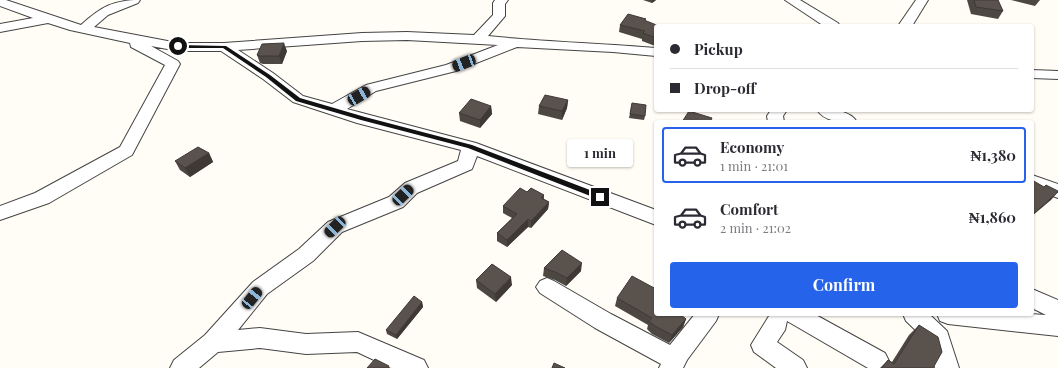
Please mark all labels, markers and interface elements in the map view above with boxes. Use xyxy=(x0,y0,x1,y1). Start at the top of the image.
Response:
route start xyxy=(169,37,187,55)
text: Pickup xyxy=(694,39,743,59)
car xyxy=(451,53,477,73)
text: Drop-off xyxy=(694,78,756,98)
car xyxy=(346,85,372,107)
icon: car xyxy=(672,137,708,173)
text: Economy xyxy=(720,137,784,157)
callout: 1 min xyxy=(567,139,633,167)
text: 1 min xyxy=(584,144,616,161)
text: ₦1,380 xyxy=(970,145,1016,165)
text: 1 min · 21:01 xyxy=(720,157,788,174)
car xyxy=(390,182,416,208)
route end xyxy=(591,188,609,206)
icon: car xyxy=(672,199,708,235)
text: Comfort xyxy=(720,199,778,219)
text: ₦1,860 xyxy=(969,207,1016,227)
car xyxy=(322,214,348,240)
text: 2 min · 21:02 xyxy=(720,219,791,236)
button: Confirm xyxy=(670,262,1018,308)
car xyxy=(240,285,264,311)

